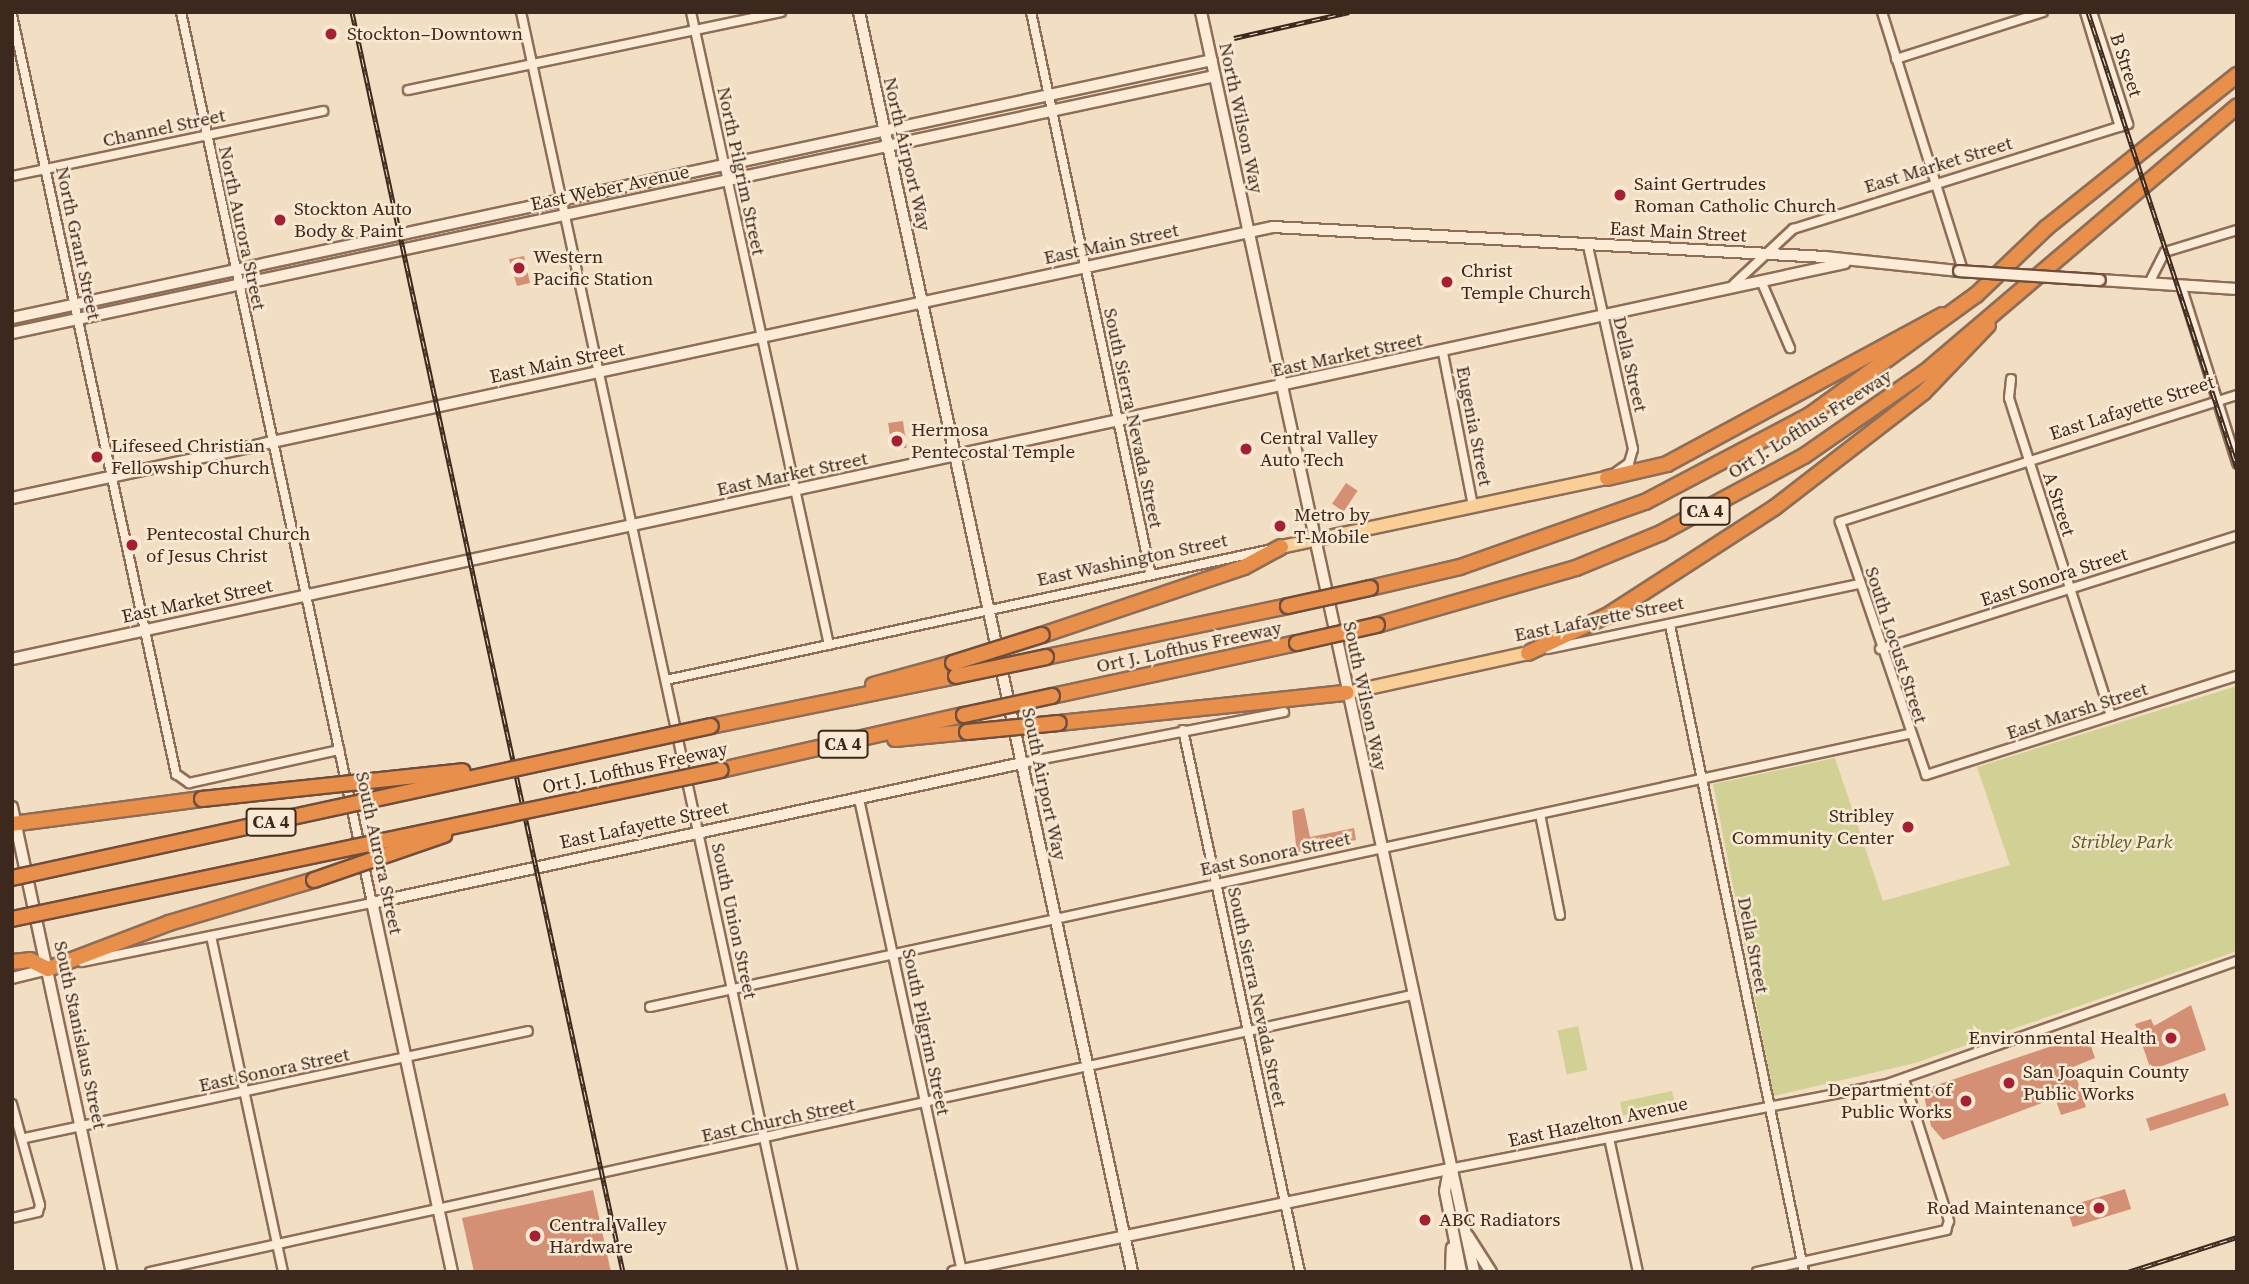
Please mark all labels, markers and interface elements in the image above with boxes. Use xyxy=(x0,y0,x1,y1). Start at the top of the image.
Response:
place label: Stockton–Downtown xyxy=(347,23,523,45)
marker: Stockton–Downtown xyxy=(321,24,341,44)
street label: B Street xyxy=(2105,30,2147,100)
street label: North Wilson Way xyxy=(1214,40,1268,196)
street label: North Airport Way xyxy=(878,75,936,233)
street label: North Pilgrim Street xyxy=(712,85,770,257)
street label: Channel Street xyxy=(101,104,227,152)
street label: East Market Street xyxy=(1861,132,2015,198)
street label: North Aurora Street xyxy=(213,144,271,312)
street label: East Weber Avenue xyxy=(528,160,692,216)
street label: North Grant Street xyxy=(51,164,105,322)
place label: Saint Gertrudes Roman Catholic Church xyxy=(1634,173,1836,217)
marker: Saint Gertrudes Roman Catholic Church xyxy=(1612,187,1628,203)
place label: Stockton Auto Body & Paint xyxy=(294,198,412,242)
marker: Stockton Auto Body & Paint xyxy=(272,212,288,228)
street label: East Main Street xyxy=(1609,217,1747,247)
street label: East Main Street xyxy=(1042,219,1180,269)
place label: Western Pacific Station xyxy=(533,246,653,290)
marker: Western Pacific Station xyxy=(511,260,527,276)
place label: Christ Temple Church xyxy=(1461,260,1591,304)
marker: Christ Temple Church xyxy=(1439,274,1455,290)
street label: South Sierra Nevada Street xyxy=(1099,306,1167,530)
street label: Della Street xyxy=(1608,314,1652,414)
street label: East Market Street xyxy=(1270,328,1424,382)
street label: East Main Street xyxy=(488,338,626,388)
street label: Eugenia Street xyxy=(1451,364,1497,488)
street label: Ort J. Lofthus Freeway xyxy=(1724,364,1896,484)
street label: East Lafayette Street xyxy=(2047,371,2217,445)
place label: Hermosa Pentecostal Temple xyxy=(911,419,1076,463)
place label: Central Valley Auto Tech xyxy=(1260,427,1378,471)
marker: Hermosa Pentecostal Temple xyxy=(889,433,905,449)
place label: Lifeseed Christian Fellowship Church xyxy=(111,435,270,479)
marker: Central Valley Auto Tech xyxy=(1238,441,1254,457)
street label: East Market Street xyxy=(715,447,869,501)
marker: Lifeseed Christian Fellowship Church xyxy=(89,449,105,465)
street label: A Street xyxy=(2038,469,2080,539)
road number: CA 4 xyxy=(1679,496,1731,526)
place label: Metro by T-Mobile xyxy=(1294,504,1370,548)
marker: Metro by T-Mobile xyxy=(1272,518,1288,534)
place label: Pentecostal Church of Jesus Christ xyxy=(146,523,310,567)
street label: East Washington Street xyxy=(1034,529,1230,591)
marker: Pentecostal Church of Jesus Christ xyxy=(124,537,140,553)
street label: East Sonora Street xyxy=(1978,542,2130,612)
street label: South Locust Street xyxy=(1860,564,1932,726)
street label: East Market Street xyxy=(120,574,274,628)
street label: East Lafayette Street xyxy=(1512,591,1686,647)
street label: Ort J. Lofthus Freeway xyxy=(1094,616,1284,678)
street label: South Wilson Way xyxy=(1338,619,1392,773)
street label: East Marsh Street xyxy=(2003,677,2151,745)
street label: South Airport Way xyxy=(1017,705,1071,863)
road number: CA 4 xyxy=(817,730,869,758)
street label: Ort J. Lofthus Freeway xyxy=(540,737,730,799)
street label: South Aurora Street xyxy=(351,770,407,936)
street label: East Lafayette Street xyxy=(558,796,730,854)
place label: Stribley Community Center xyxy=(1732,805,1894,849)
road number: CA 4 xyxy=(245,808,297,836)
marker: Stribley Community Center xyxy=(1900,819,1916,835)
street label: East Sonora Street xyxy=(1198,827,1352,881)
park label: Stribley Park xyxy=(2072,831,2172,853)
street label: South Union Street xyxy=(706,841,762,1001)
street label: South Sierra Nevada Street xyxy=(1223,885,1291,1109)
street label: Della Street xyxy=(1733,895,1773,995)
street label: South Stanislaus Street xyxy=(49,939,111,1131)
street label: South Pilgrim Street xyxy=(897,947,955,1117)
place label: Environmental Health xyxy=(1968,1027,2157,1049)
marker: Environmental Health xyxy=(2163,1030,2179,1046)
street label: East Sonora Street xyxy=(197,1043,351,1097)
place label: San Joaquin County Public Works xyxy=(2023,1061,2189,1105)
marker: San Joaquin County Public Works xyxy=(2001,1075,2017,1091)
place label: Department of Public Works xyxy=(1828,1079,1952,1123)
street label: East Hazelton Avenue xyxy=(1506,1092,1690,1152)
street label: East Church Street xyxy=(699,1093,857,1147)
marker: Department of Public Works xyxy=(1958,1093,1974,1109)
place label: Road Maintenance xyxy=(1927,1197,2085,1219)
marker: Road Maintenance xyxy=(2091,1200,2107,1216)
place label: ABC Radiators xyxy=(1439,1209,1560,1231)
marker: ABC Radiators xyxy=(1417,1212,1433,1228)
place label: Central Valley Hardware xyxy=(549,1214,667,1258)
marker: Central Valley Hardware xyxy=(527,1228,543,1244)

